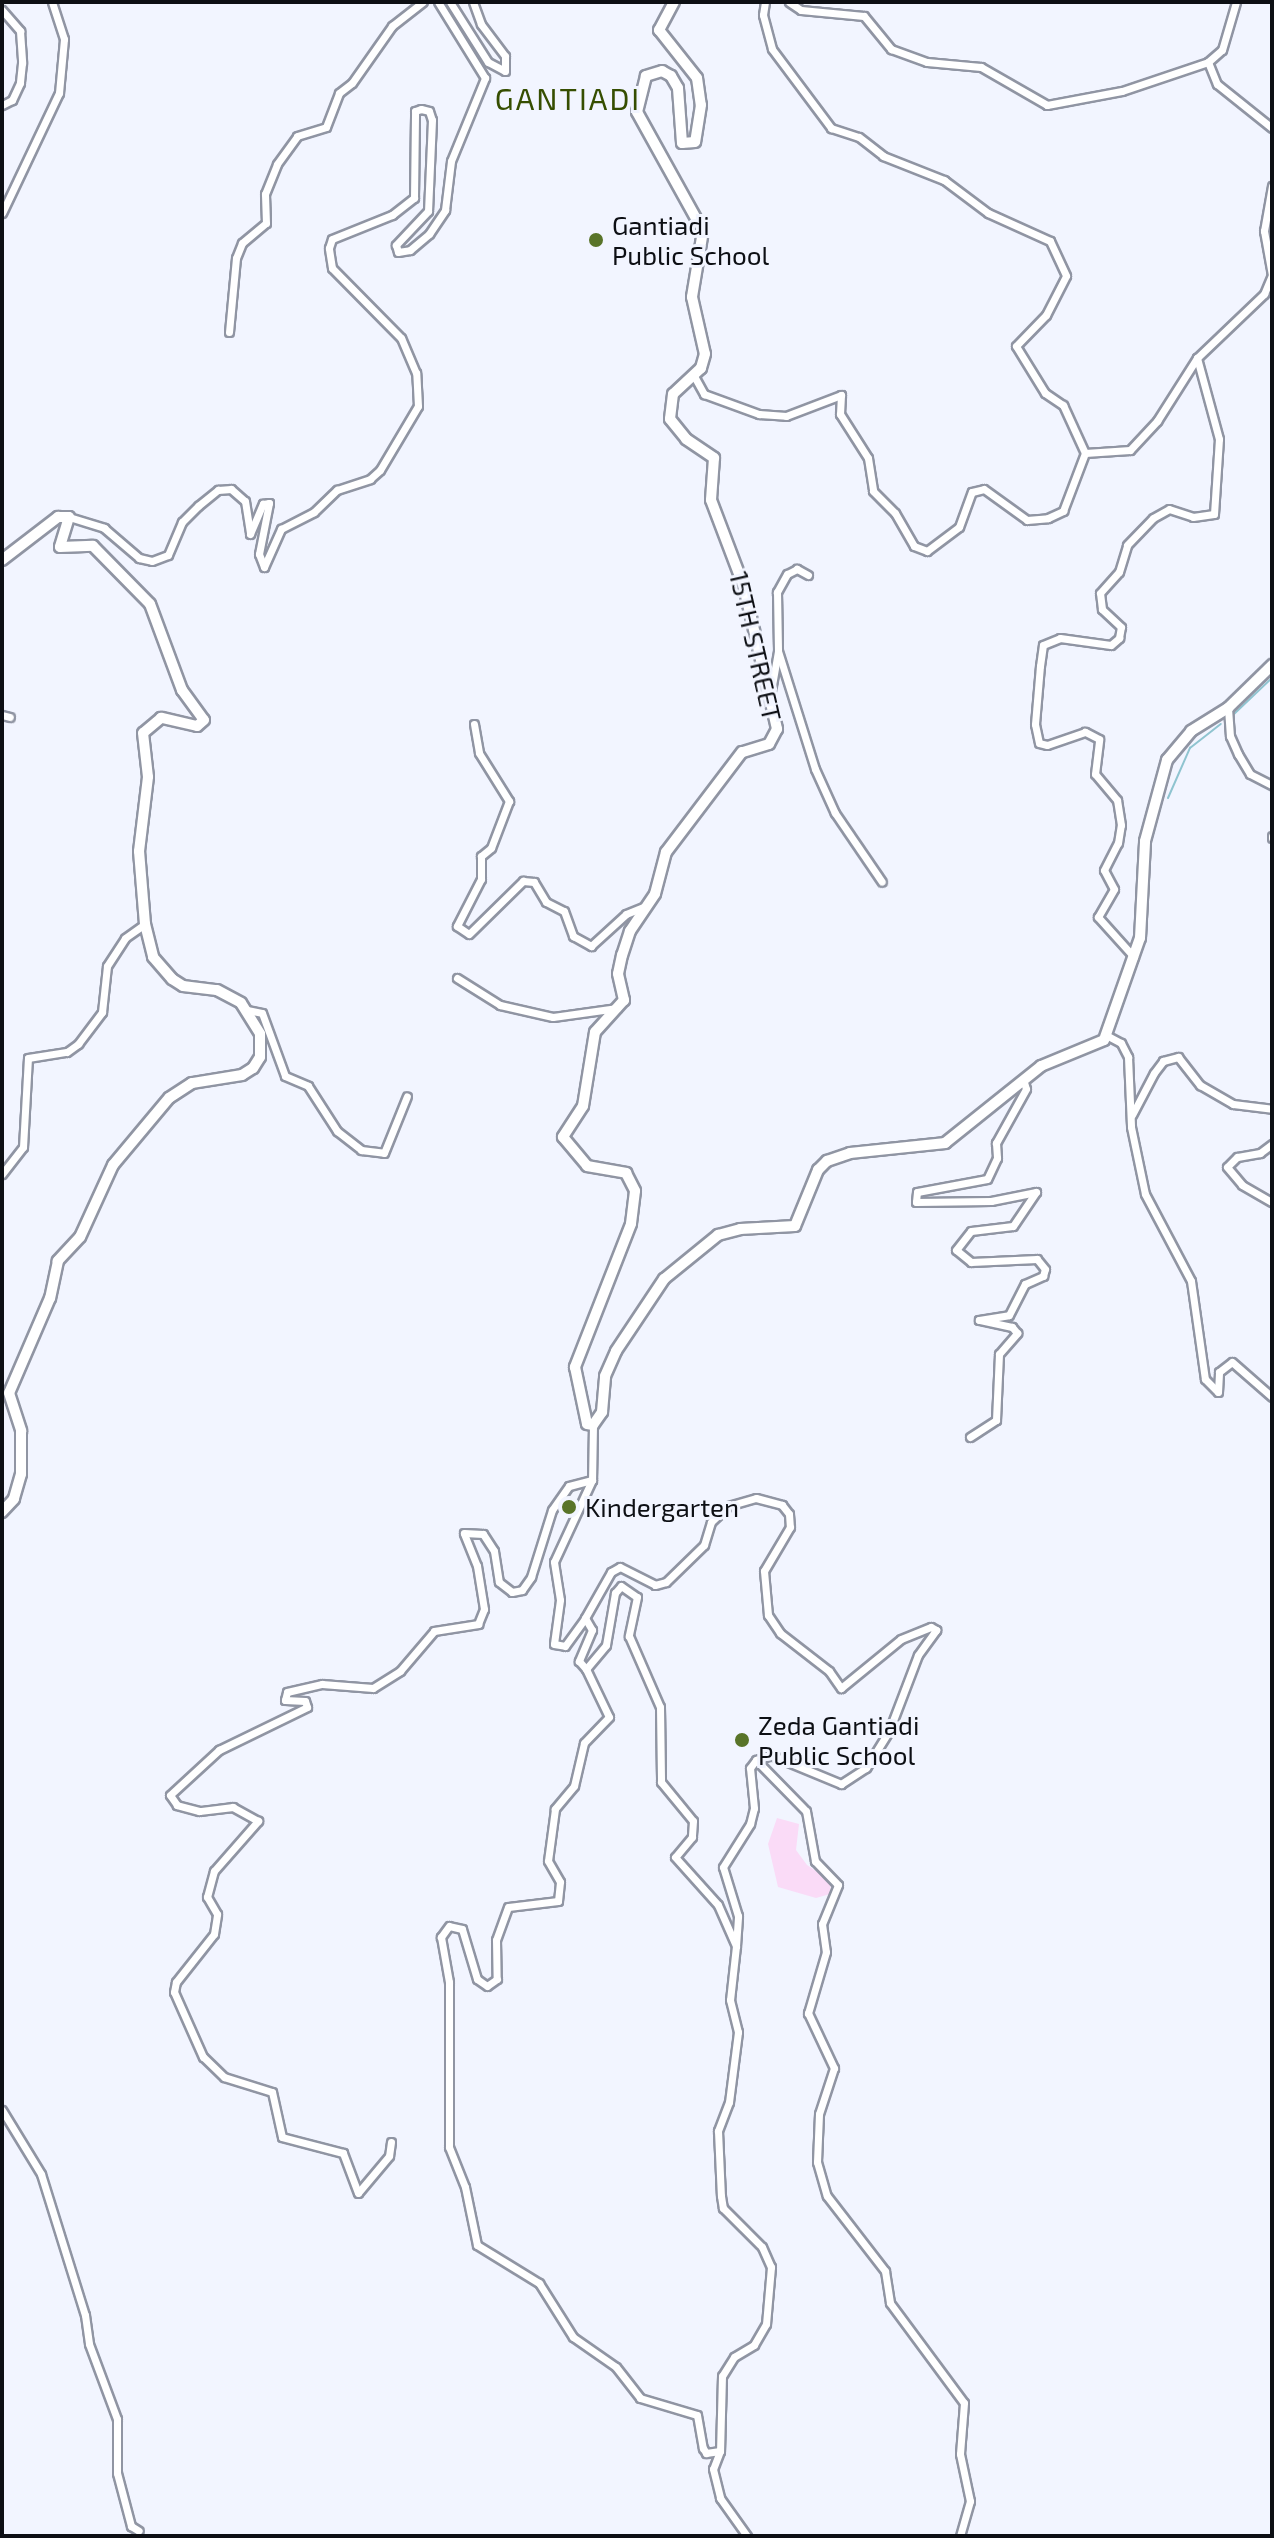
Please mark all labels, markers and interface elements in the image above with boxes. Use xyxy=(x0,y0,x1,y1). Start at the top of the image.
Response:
district label: GANTIADI xyxy=(495,80,641,116)
place label: Gantiadi Public School xyxy=(612,209,769,270)
marker: Gantiadi Public School xyxy=(587,231,605,249)
street label: 15TH STREET xyxy=(724,568,788,724)
place label: Kindergarten xyxy=(585,1491,739,1523)
marker: Kindergarten xyxy=(560,1498,578,1516)
place label: Zeda Gantiadi Public School xyxy=(758,1709,919,1770)
marker: Zeda Gantiadi Public School xyxy=(733,1731,751,1749)

